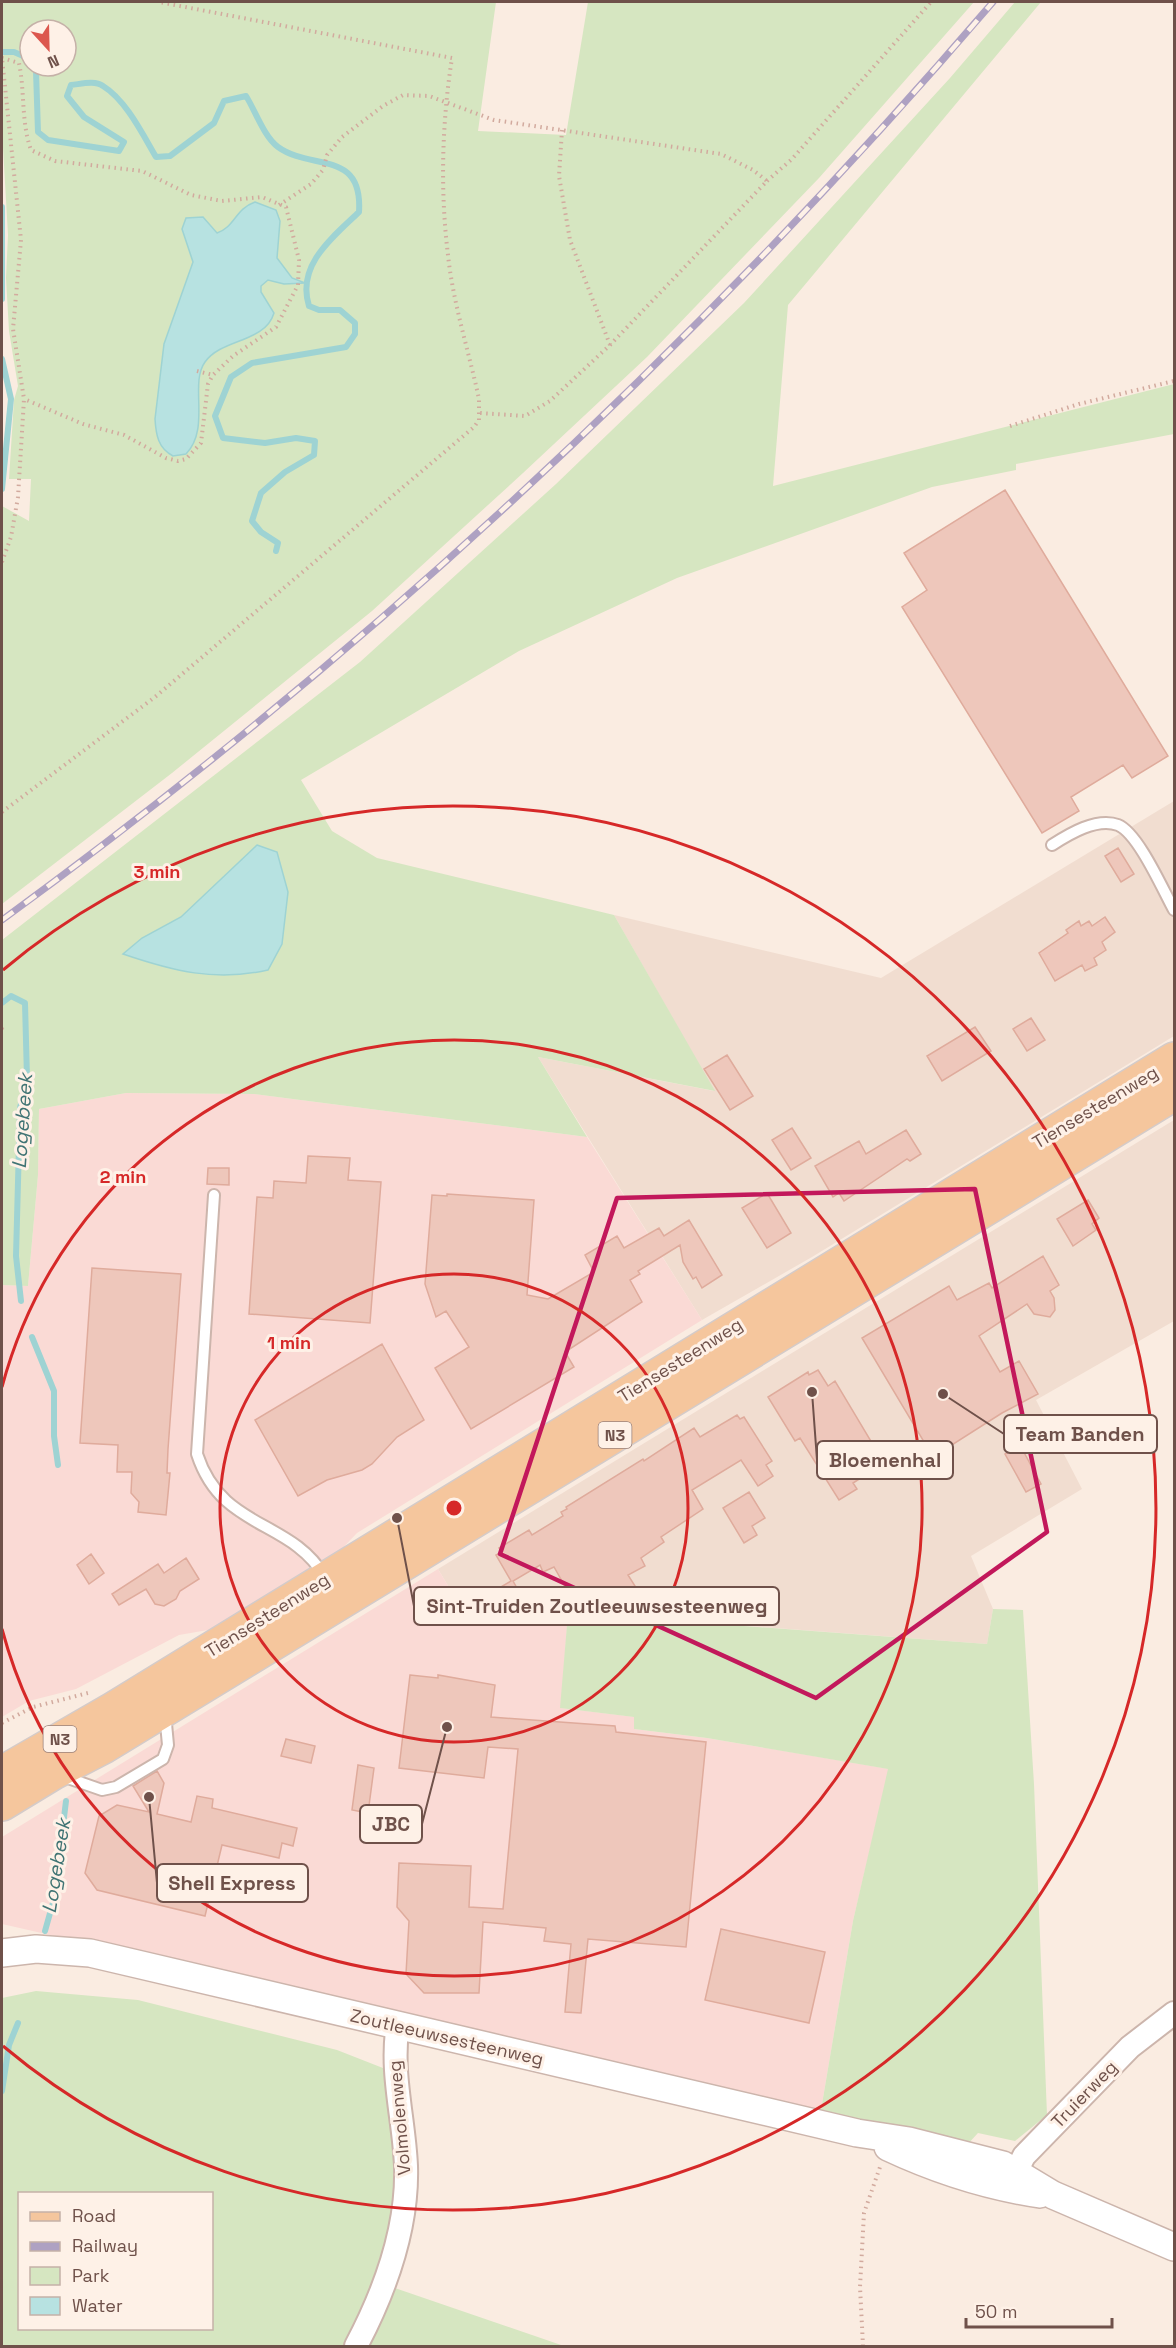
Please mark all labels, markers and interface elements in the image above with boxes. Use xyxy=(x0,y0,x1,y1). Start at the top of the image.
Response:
north arrow xyxy=(18,18,78,78)
text: N xyxy=(45,50,62,73)
text: 3 min xyxy=(134,860,180,883)
street label: Tiensesteenweg xyxy=(1028,1060,1162,1154)
water label: Logebeek xyxy=(6,1070,38,1169)
text: 2 min xyxy=(100,1165,146,1188)
street label: Tiensesteenweg xyxy=(613,1312,747,1408)
text: 1 min xyxy=(267,1331,311,1354)
callout: Team Banden xyxy=(1004,1415,1157,1453)
text: Team Banden xyxy=(1016,1421,1144,1447)
road number: N3 xyxy=(598,1422,632,1448)
callout: Bloemenhal xyxy=(817,1441,953,1479)
text: Bloemenhal xyxy=(829,1447,941,1473)
centre of rings xyxy=(444,1498,464,1518)
street label: Tiensesteenweg xyxy=(200,1567,334,1663)
callout: Sint-Truiden Zoutleeuwsesteenweg xyxy=(414,1587,779,1625)
text: Sint-Truiden Zoutleeuwsesteenweg xyxy=(427,1593,767,1619)
road number: N3 xyxy=(44,1726,76,1752)
callout: JBC xyxy=(360,1805,422,1843)
text: JBC xyxy=(372,1811,410,1837)
water label: Logebeek xyxy=(36,1815,77,1915)
callout: Shell Express xyxy=(157,1864,308,1902)
text: Shell Express xyxy=(168,1870,296,1896)
street label: Zoutleeuwsesteenweg xyxy=(348,2004,546,2070)
street label: Truierweg xyxy=(1046,2055,1122,2133)
street label: Volmolenweg xyxy=(383,2060,415,2176)
legend xyxy=(18,2192,213,2330)
text: Road xyxy=(72,2204,116,2227)
text: Railway xyxy=(72,2234,138,2257)
text: Park xyxy=(72,2264,110,2287)
scale bar xyxy=(966,2291,1112,2329)
text: Water xyxy=(72,2294,123,2317)
text: 50 m xyxy=(975,2300,1017,2323)

